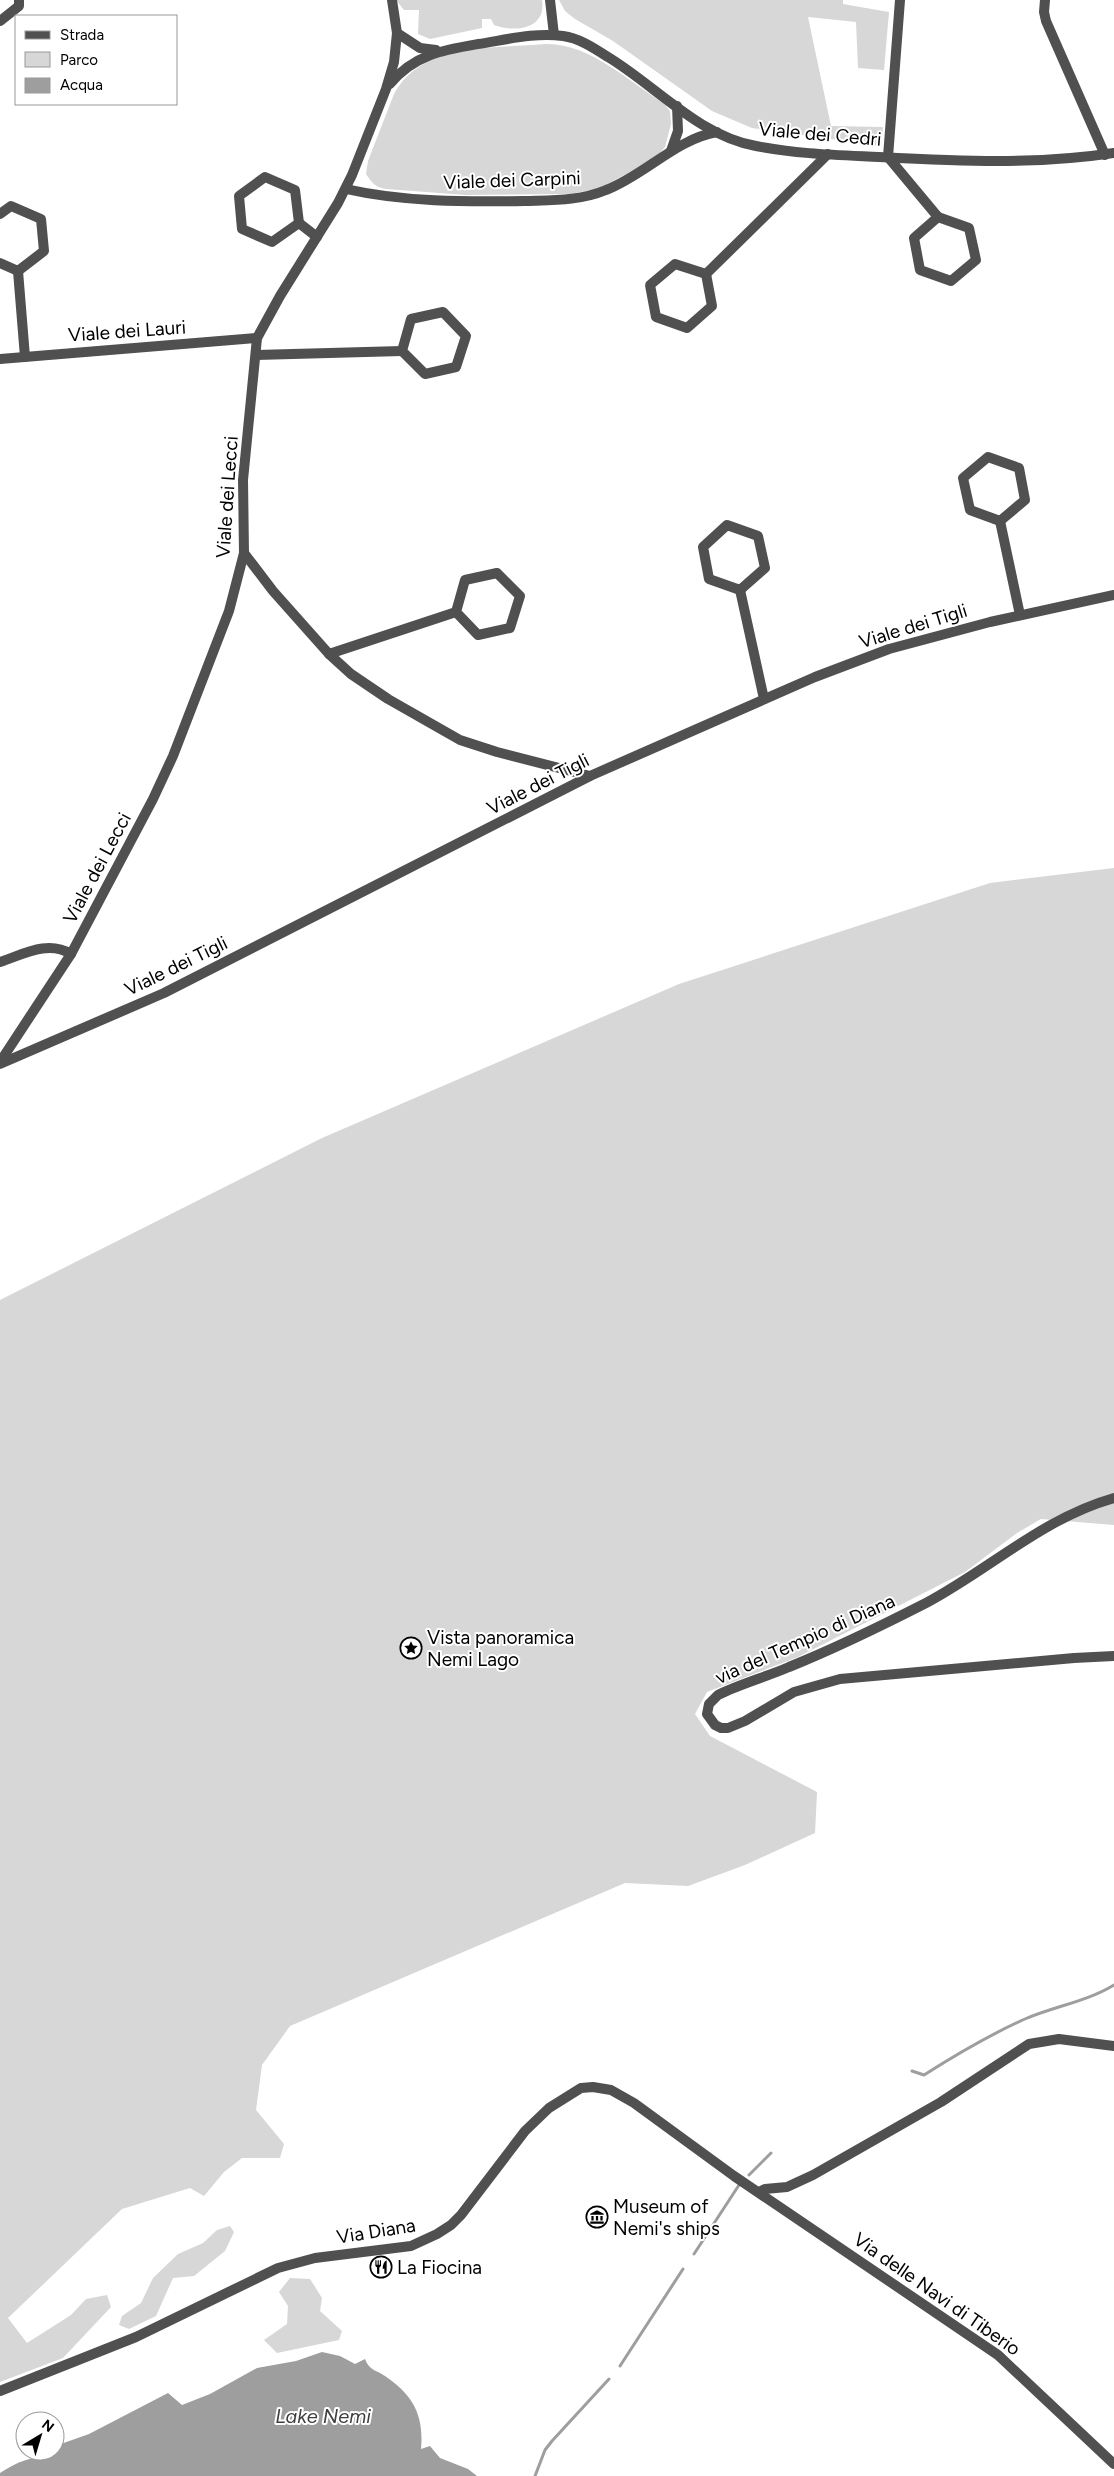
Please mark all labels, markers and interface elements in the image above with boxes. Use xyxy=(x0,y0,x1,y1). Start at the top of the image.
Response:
legend xyxy=(15,15,178,105)
text: Strada xyxy=(60,26,104,44)
text: Parco xyxy=(60,51,98,69)
text: Acqua xyxy=(60,76,103,94)
street label: Viale dei Cedri xyxy=(758,117,882,151)
street label: Viale dei Carpini xyxy=(443,166,581,194)
street label: Viale dei Lauri xyxy=(67,315,187,347)
street label: Viale dei Lecci xyxy=(211,435,243,559)
street label: Viale dei Tigli xyxy=(856,599,970,653)
street label: Viale dei Tigli xyxy=(483,748,593,820)
street label: Viale dei Lecci xyxy=(58,809,136,927)
street label: Viale dei Tigli xyxy=(121,931,231,1001)
street label: via del Tempio di Diana xyxy=(712,1589,898,1689)
place label: Vista panoramica Nemi Lago xyxy=(427,1626,574,1671)
place icon: Vista panoramica Nemi Lago xyxy=(399,1636,423,1660)
place label: Museum of Nemi's ships xyxy=(613,2195,720,2240)
museum icon: Museum of Nemi's ships xyxy=(585,2205,609,2229)
street label: Via Diana xyxy=(335,2213,417,2249)
street label: Via delle Navi di Tiberio xyxy=(849,2228,1025,2360)
restaurant icon: La Fiocina xyxy=(369,2255,393,2279)
place label: La Fiocina xyxy=(397,2256,482,2279)
water label: Lake Nemi xyxy=(275,2404,371,2428)
north arrow xyxy=(15,2411,65,2461)
text: N xyxy=(38,2416,57,2436)

